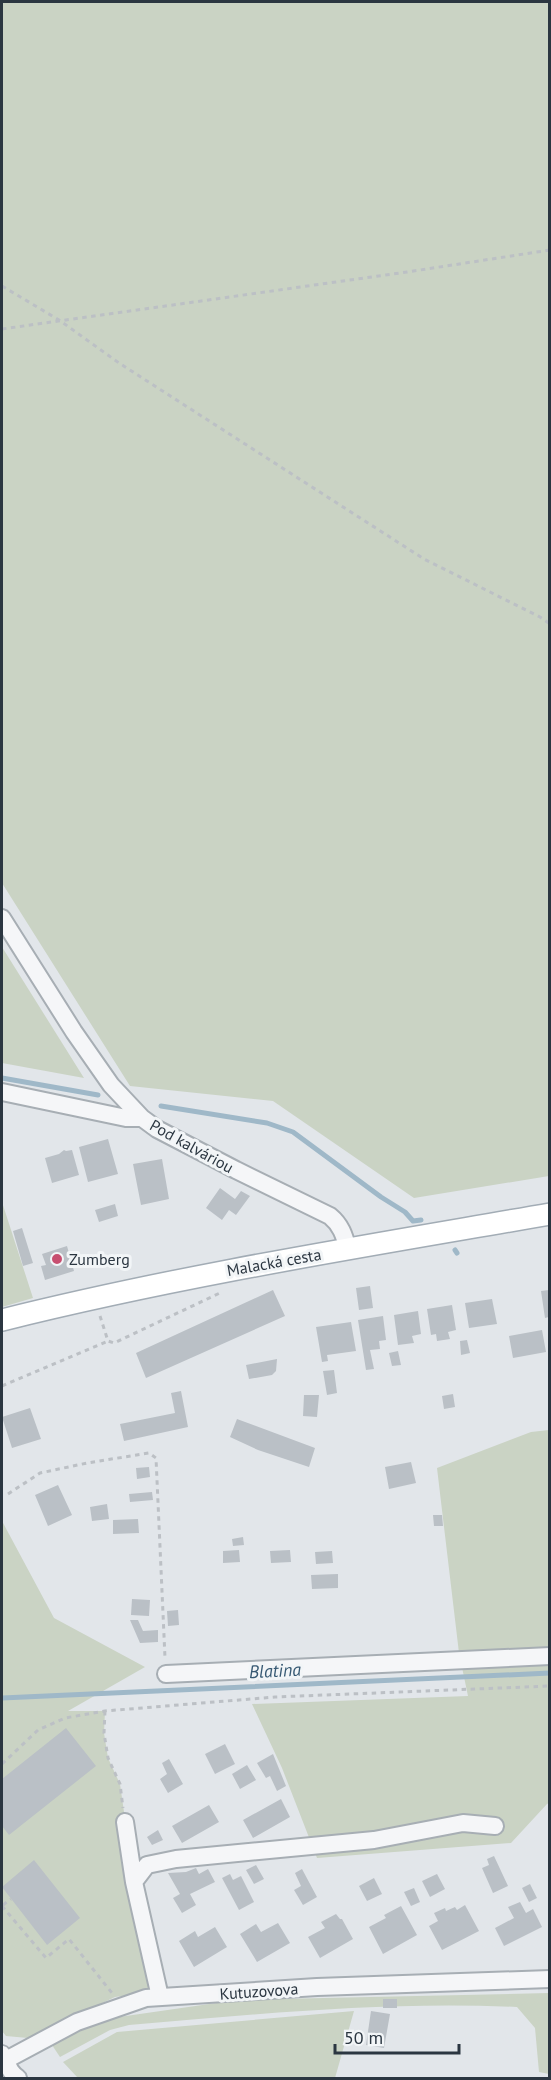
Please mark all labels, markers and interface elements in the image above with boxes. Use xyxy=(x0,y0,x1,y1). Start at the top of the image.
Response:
street label: Pod kalváriou xyxy=(147,1115,237,1177)
street label: Malacká cesta xyxy=(225,1244,323,1280)
place label: Zumberg xyxy=(69,1249,130,1269)
marker: Zumberg xyxy=(50,1252,64,1266)
water label: Blatina xyxy=(248,1658,302,1683)
street label: Kutuzovova xyxy=(219,1978,299,2004)
scale bar xyxy=(335,2017,460,2055)
text: 50 m xyxy=(344,2026,383,2049)

